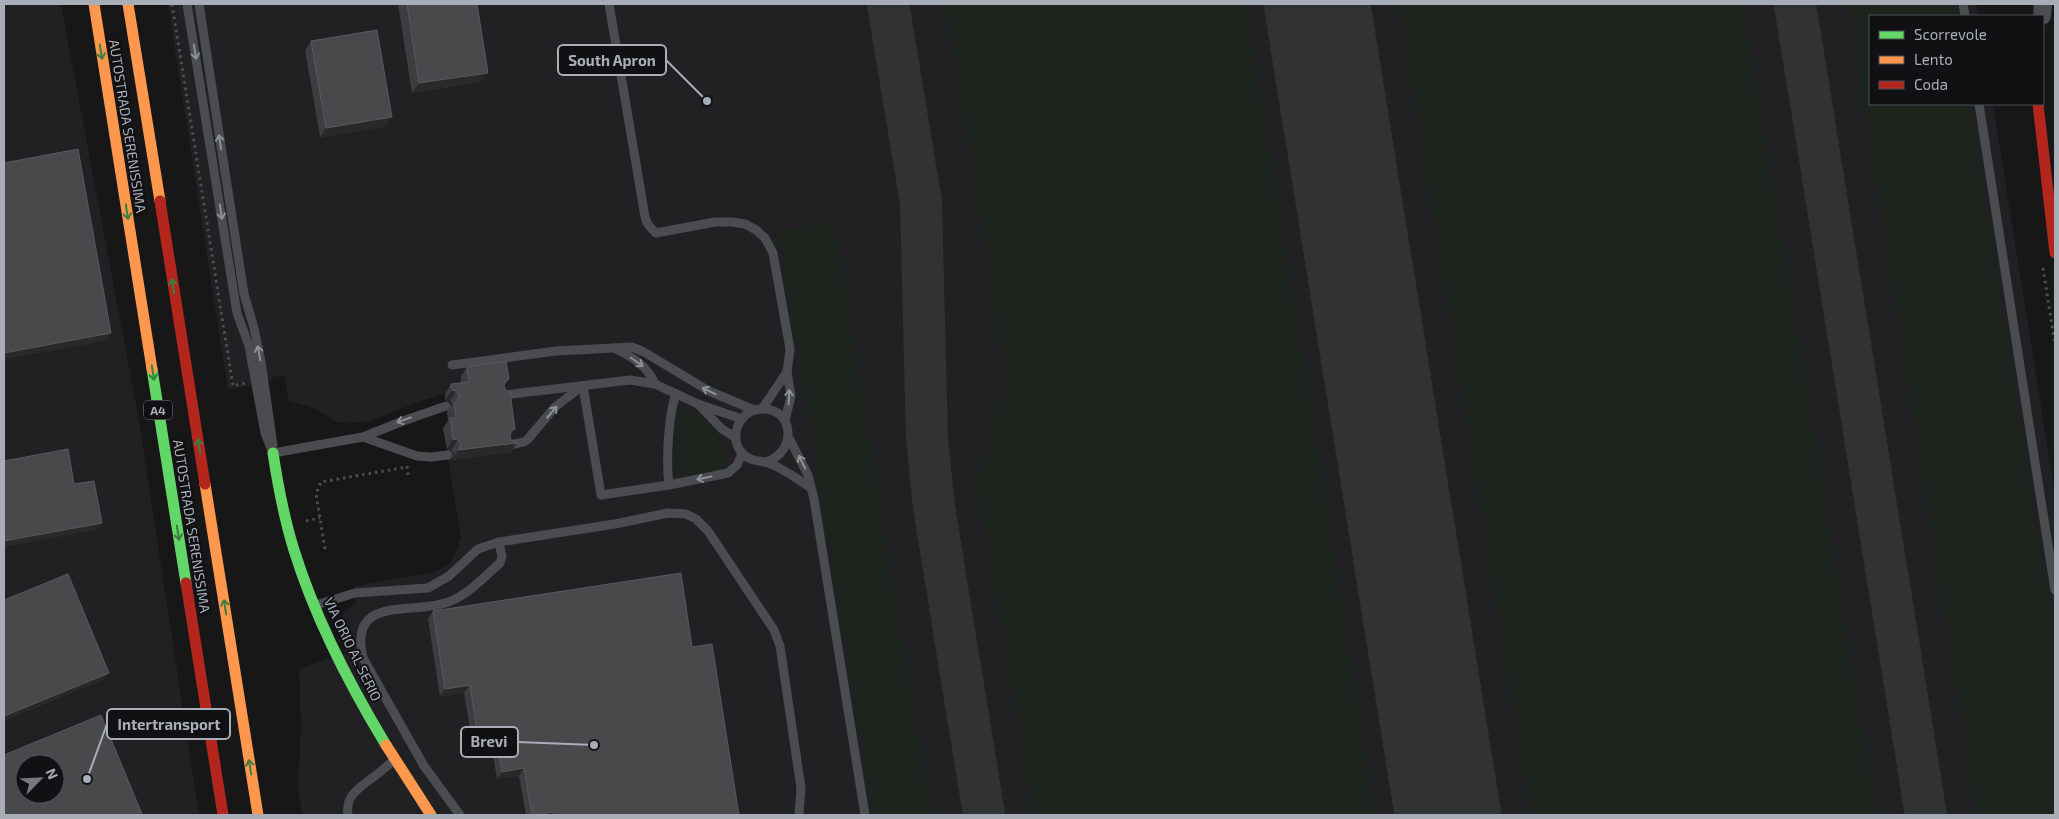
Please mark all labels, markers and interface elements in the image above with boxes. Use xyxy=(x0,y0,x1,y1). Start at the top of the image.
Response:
legend xyxy=(1869,15,2044,105)
text: Scorrevole xyxy=(1914,25,1987,43)
street label: AUTOSTRADA SERENISSIMA xyxy=(106,38,150,214)
one-way arrow xyxy=(97,44,107,60)
one-way arrow xyxy=(190,44,200,60)
callout: South Apron xyxy=(558,45,666,75)
text: Lento xyxy=(1914,50,1953,68)
text: South Apron xyxy=(568,51,656,69)
text: Coda xyxy=(1914,75,1948,93)
one-way arrow xyxy=(215,134,225,150)
one-way arrow xyxy=(122,204,132,220)
one-way arrow xyxy=(216,204,226,220)
one-way arrow xyxy=(168,278,178,294)
one-way arrow xyxy=(254,345,264,361)
one-way arrow xyxy=(630,357,644,367)
one-way arrow xyxy=(148,364,158,380)
one-way arrow xyxy=(702,386,717,395)
one-way arrow xyxy=(785,389,794,405)
road number: A4 xyxy=(144,400,172,420)
one-way arrow xyxy=(546,405,557,418)
one-way arrow xyxy=(397,416,413,425)
street label: AUTOSTRADA SERENISSIMA xyxy=(170,438,214,614)
one-way arrow xyxy=(194,439,204,455)
one-way arrow xyxy=(797,455,806,470)
one-way arrow xyxy=(697,474,713,483)
one-way arrow xyxy=(174,525,184,541)
street label: VIA ORIO AL SERIO xyxy=(320,594,386,704)
one-way arrow xyxy=(219,599,229,615)
callout: Intertransport xyxy=(107,709,230,739)
text: Intertransport xyxy=(118,715,220,733)
callout: Brevi xyxy=(461,727,518,757)
text: Brevi xyxy=(471,732,507,750)
north arrow xyxy=(15,754,65,804)
one-way arrow xyxy=(245,759,255,775)
text: N xyxy=(43,765,62,782)

